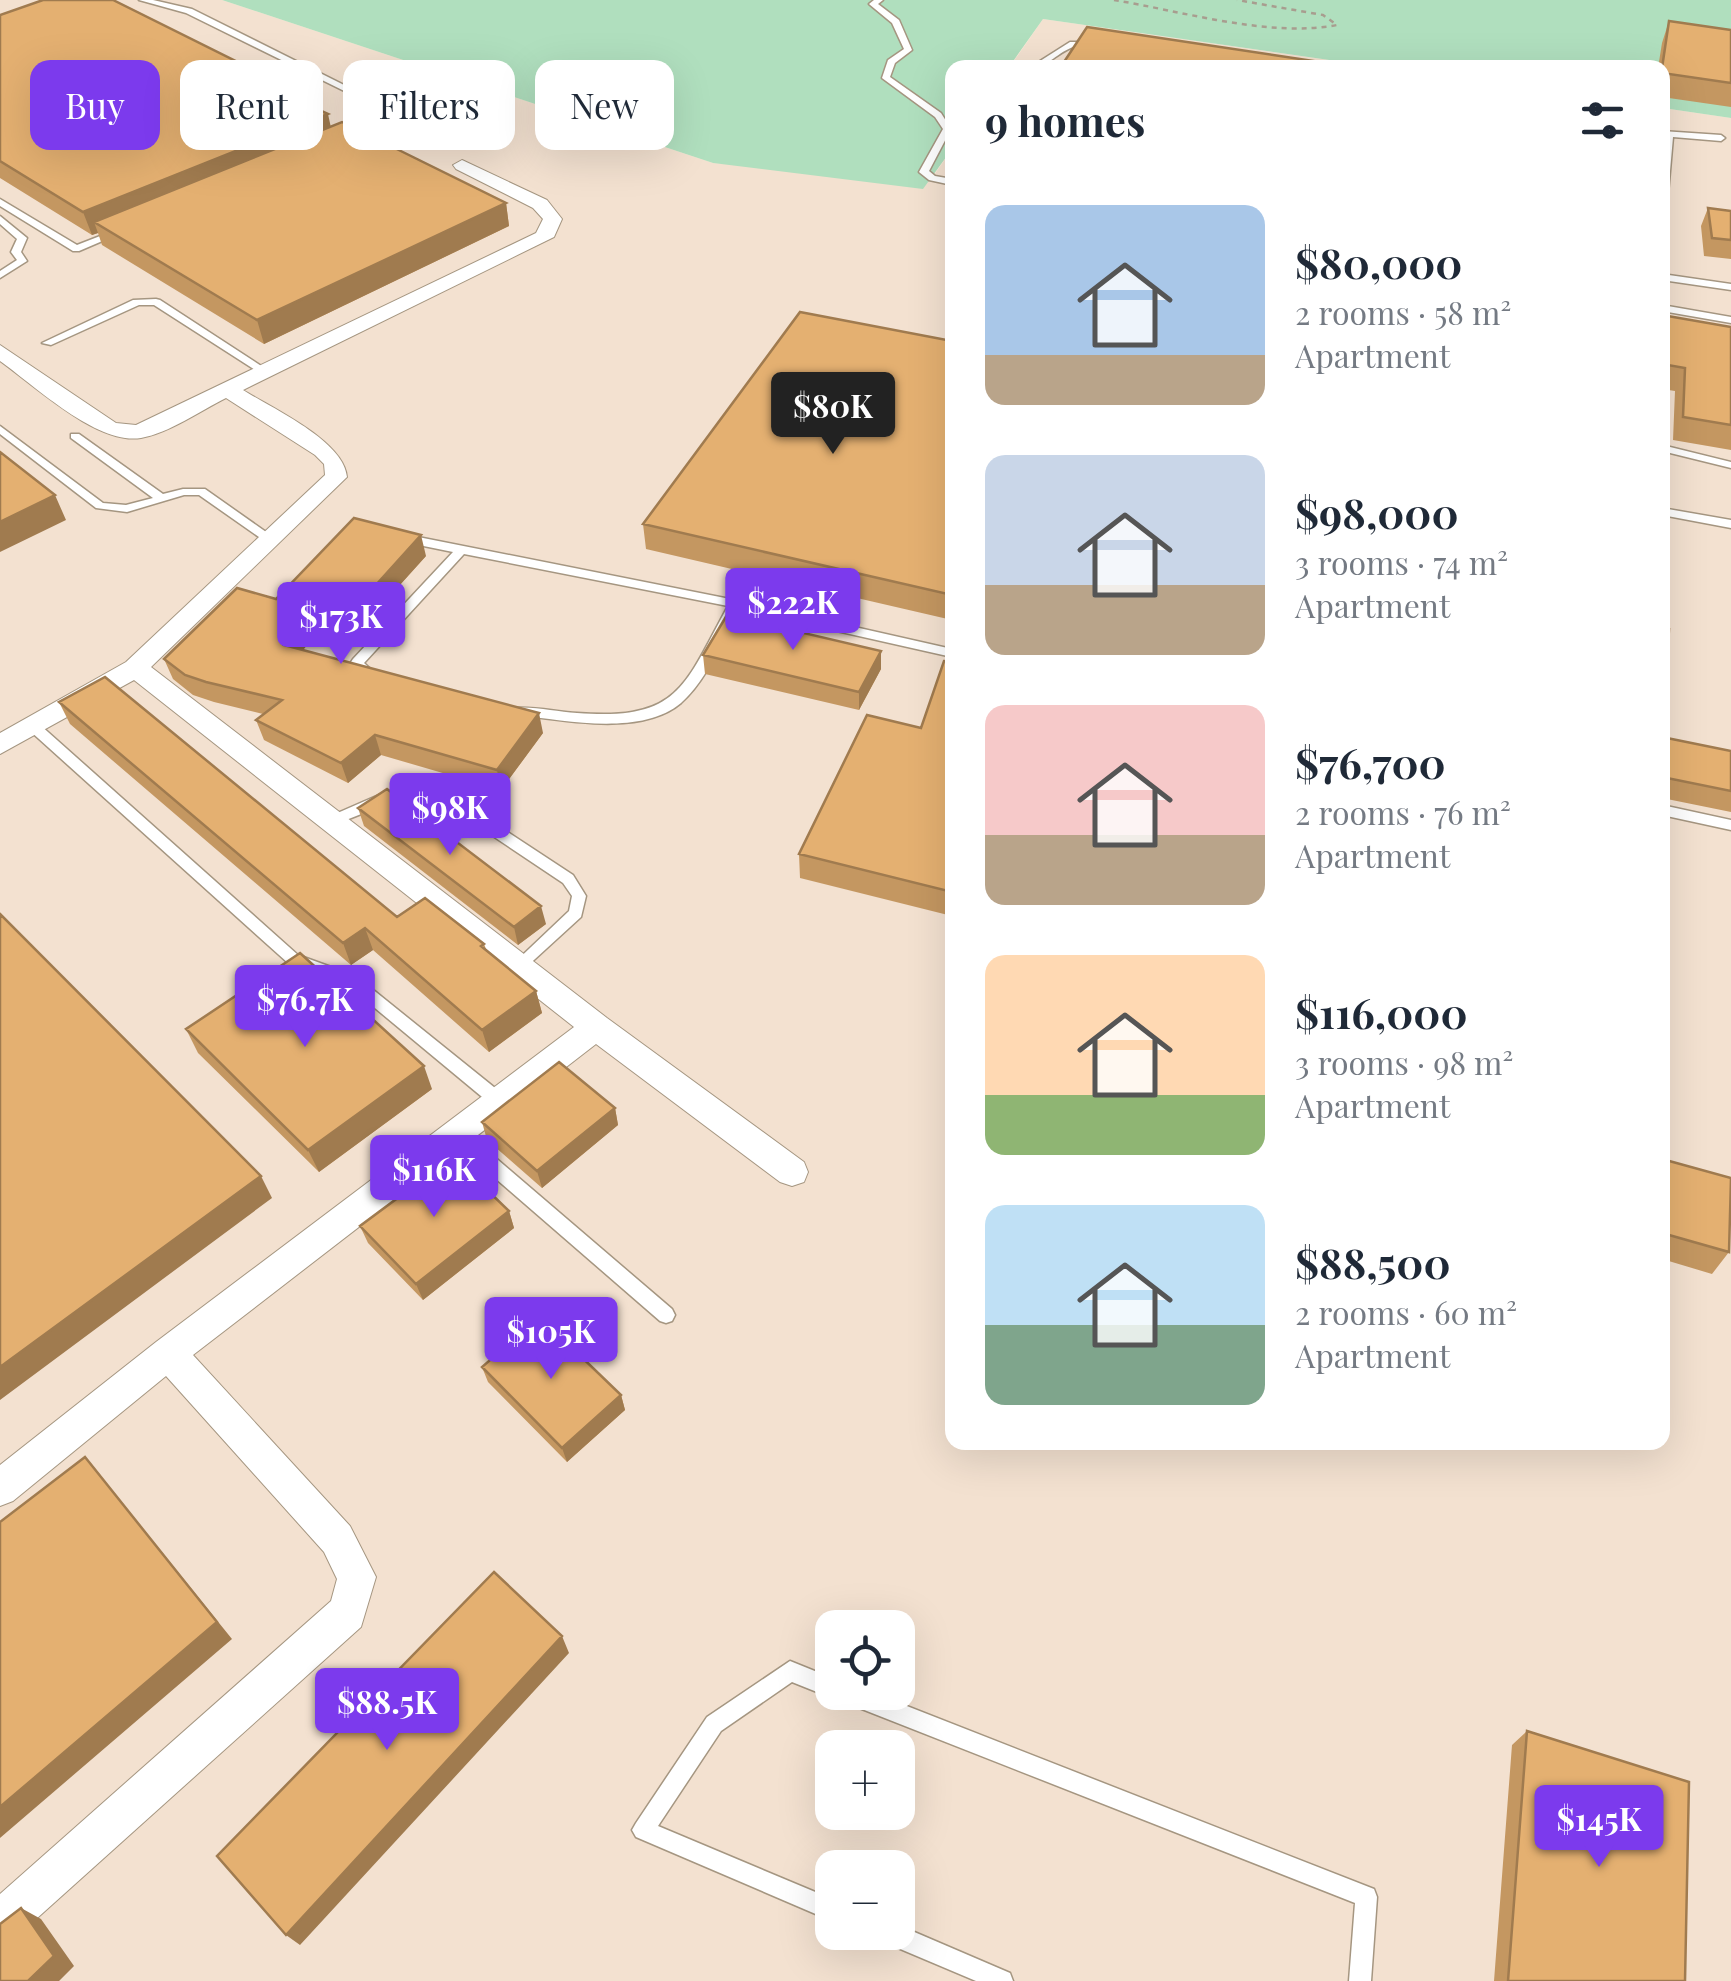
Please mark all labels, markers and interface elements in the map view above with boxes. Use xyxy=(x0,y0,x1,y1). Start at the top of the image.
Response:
chip: Buy xyxy=(30,60,160,150)
chip: Rent xyxy=(180,60,323,150)
chip: Filters xyxy=(343,60,515,150)
chip: New xyxy=(535,60,674,150)
text: 9 homes xyxy=(985,92,1145,148)
icon: filters xyxy=(1575,93,1630,148)
text: $80,000 xyxy=(1295,234,1462,290)
icon: home xyxy=(1065,245,1185,365)
text: 2 rooms · 58 m² xyxy=(1295,290,1511,333)
text: Apartment xyxy=(1295,333,1450,376)
pin: $80K xyxy=(774,372,892,457)
text: $80K xyxy=(793,383,873,426)
text: $98,000 xyxy=(1295,484,1459,540)
icon: home xyxy=(1065,495,1185,615)
text: 3 rooms · 74 m² xyxy=(1295,540,1508,583)
pin: $222K xyxy=(723,568,863,653)
text: $222K xyxy=(747,579,839,622)
pin: $173K xyxy=(271,582,411,667)
text: Apartment xyxy=(1295,583,1450,626)
text: $173K xyxy=(299,593,383,636)
text: $76,700 xyxy=(1295,734,1446,790)
icon: home xyxy=(1065,745,1185,865)
pin: $98K xyxy=(391,773,509,858)
text: $98K xyxy=(412,784,488,827)
text: 2 rooms · 76 m² xyxy=(1295,790,1511,833)
text: Apartment xyxy=(1295,833,1450,876)
pin: $76.7K xyxy=(224,965,386,1050)
text: $76.7K xyxy=(257,976,353,1019)
text: $116,000 xyxy=(1295,984,1468,1040)
icon: home xyxy=(1065,995,1185,1115)
text: 3 rooms · 98 m² xyxy=(1295,1040,1513,1083)
text: Apartment xyxy=(1295,1083,1450,1126)
pin: $116K xyxy=(364,1135,504,1220)
text: $116K xyxy=(392,1146,476,1189)
text: $88,500 xyxy=(1295,1234,1451,1290)
icon: home xyxy=(1065,1245,1185,1365)
text: 2 rooms · 60 m² xyxy=(1295,1290,1517,1333)
pin: $105K xyxy=(481,1297,621,1382)
text: $105K xyxy=(507,1308,595,1351)
text: Apartment xyxy=(1295,1333,1450,1376)
map controls xyxy=(815,1610,915,1950)
button: locate xyxy=(815,1610,915,1710)
pin: $88.5K xyxy=(306,1668,468,1753)
text: $88.5K xyxy=(337,1679,437,1722)
button: + xyxy=(815,1730,915,1830)
pin: $145K xyxy=(1529,1785,1669,1870)
text: $145K xyxy=(1556,1796,1642,1839)
button: − xyxy=(815,1850,915,1950)

